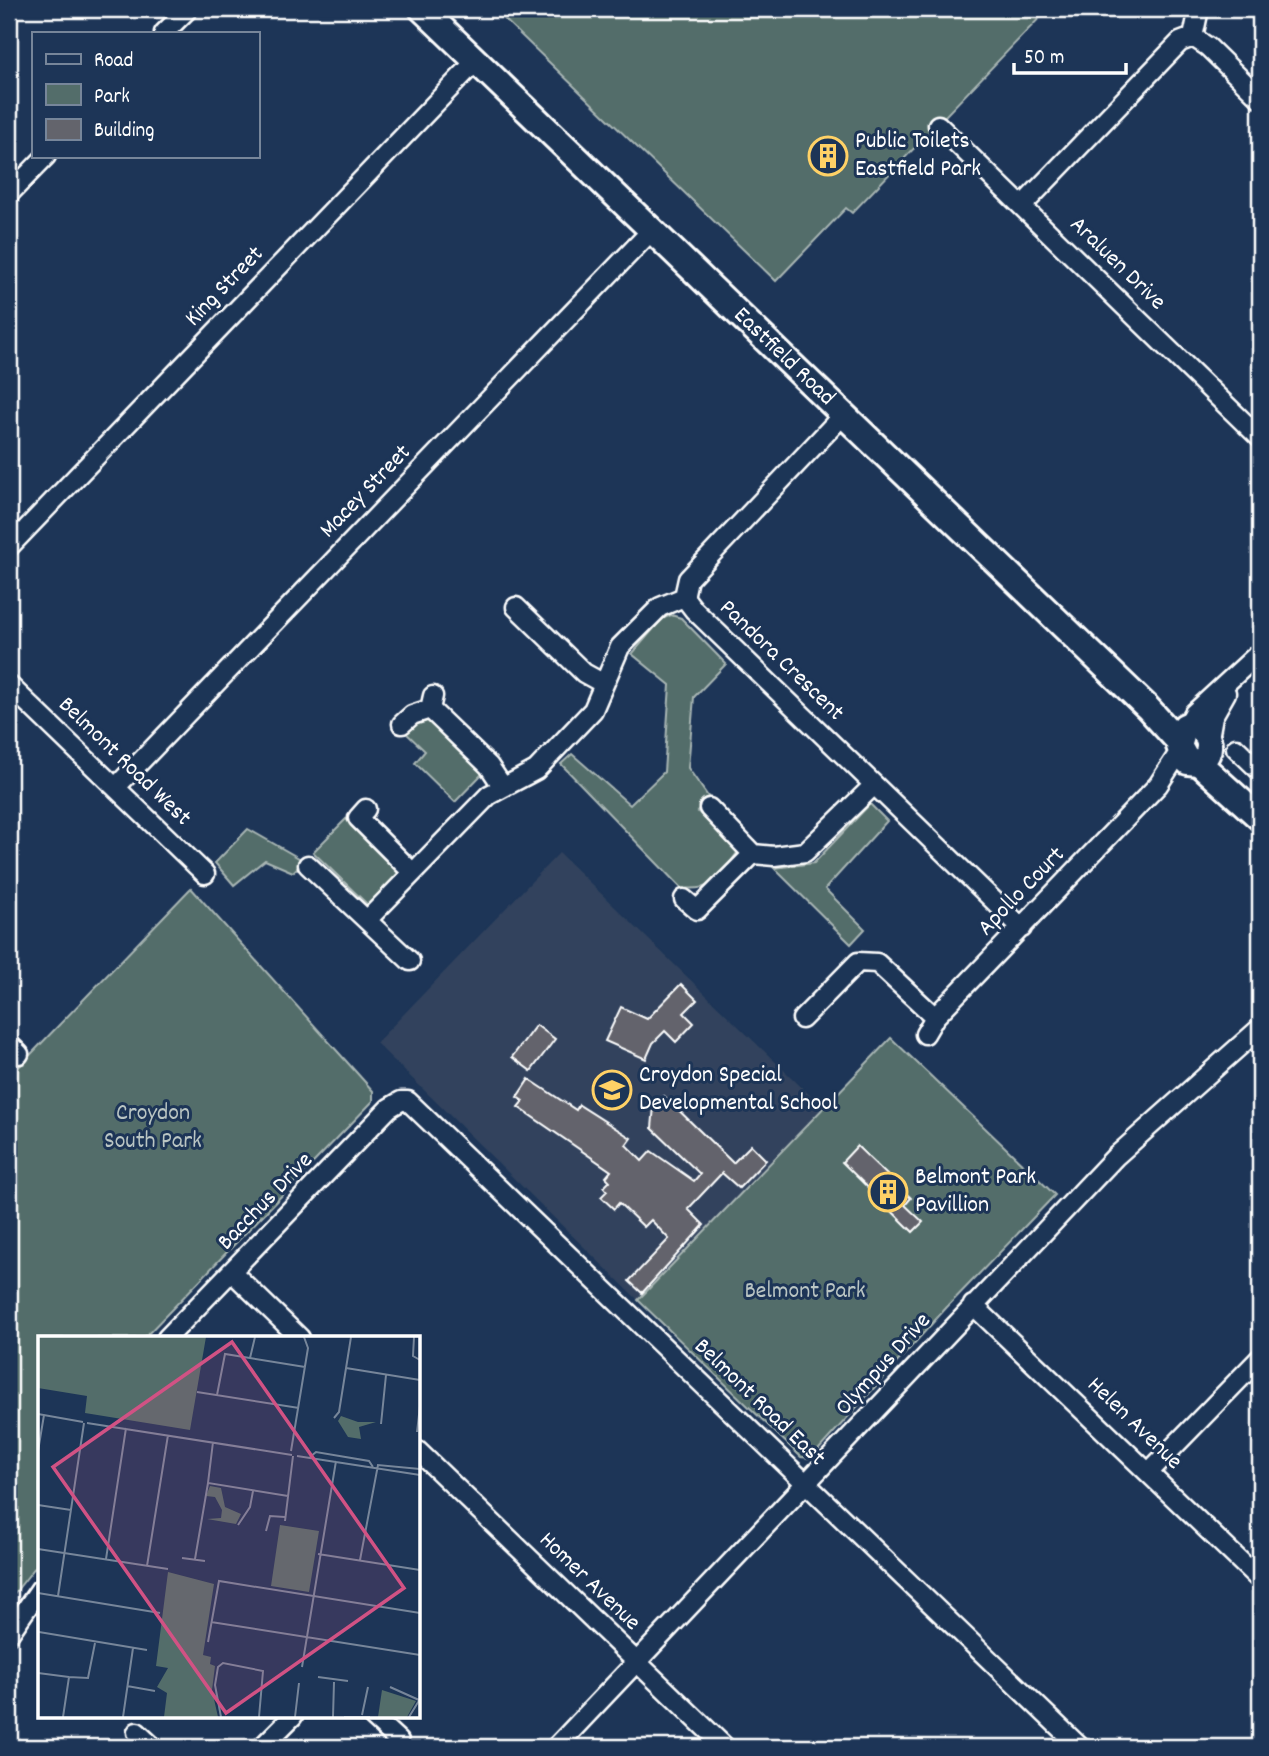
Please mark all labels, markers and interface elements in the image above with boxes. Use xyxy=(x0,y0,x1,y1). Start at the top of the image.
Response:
legend xyxy=(32,32,259,158)
scale bar xyxy=(1014,32,1126,76)
text: 50 m xyxy=(1024,44,1064,74)
text: Road xyxy=(94,47,133,77)
text: Park xyxy=(94,83,130,113)
text: Building xyxy=(94,117,154,147)
place label: Public Toilets Eastfield Park xyxy=(855,125,981,187)
building icon: Public Toilets Eastfield Park xyxy=(807,135,849,177)
street label: Araluen Drive xyxy=(1061,209,1173,319)
street label: King Street xyxy=(178,239,272,335)
street label: Eastfield Road xyxy=(725,300,842,415)
street label: Macey Street xyxy=(312,437,420,547)
street label: Pandora Crescent xyxy=(711,592,851,730)
street label: Belmont Road West xyxy=(50,689,198,835)
street label: Apollo Court xyxy=(970,839,1074,944)
place label: Croydon Special Developmental School xyxy=(639,1059,838,1121)
school or university icon: Croydon Special Developmental School xyxy=(591,1069,633,1111)
park label: Croydon South Park xyxy=(104,1097,202,1159)
street label: Bacchus Drive xyxy=(210,1145,322,1259)
place label: Belmont Park Pavillion xyxy=(915,1161,1036,1223)
building icon: Belmont Park Pavillion xyxy=(867,1171,909,1213)
park label: Belmont Park xyxy=(744,1275,866,1309)
street label: Olympus Drive xyxy=(828,1306,940,1424)
street label: Belmont Road East xyxy=(685,1331,833,1475)
inset map xyxy=(38,1336,420,1718)
street label: Helen Avenue xyxy=(1079,1370,1189,1478)
street label: Homer Avenue xyxy=(530,1525,648,1639)

